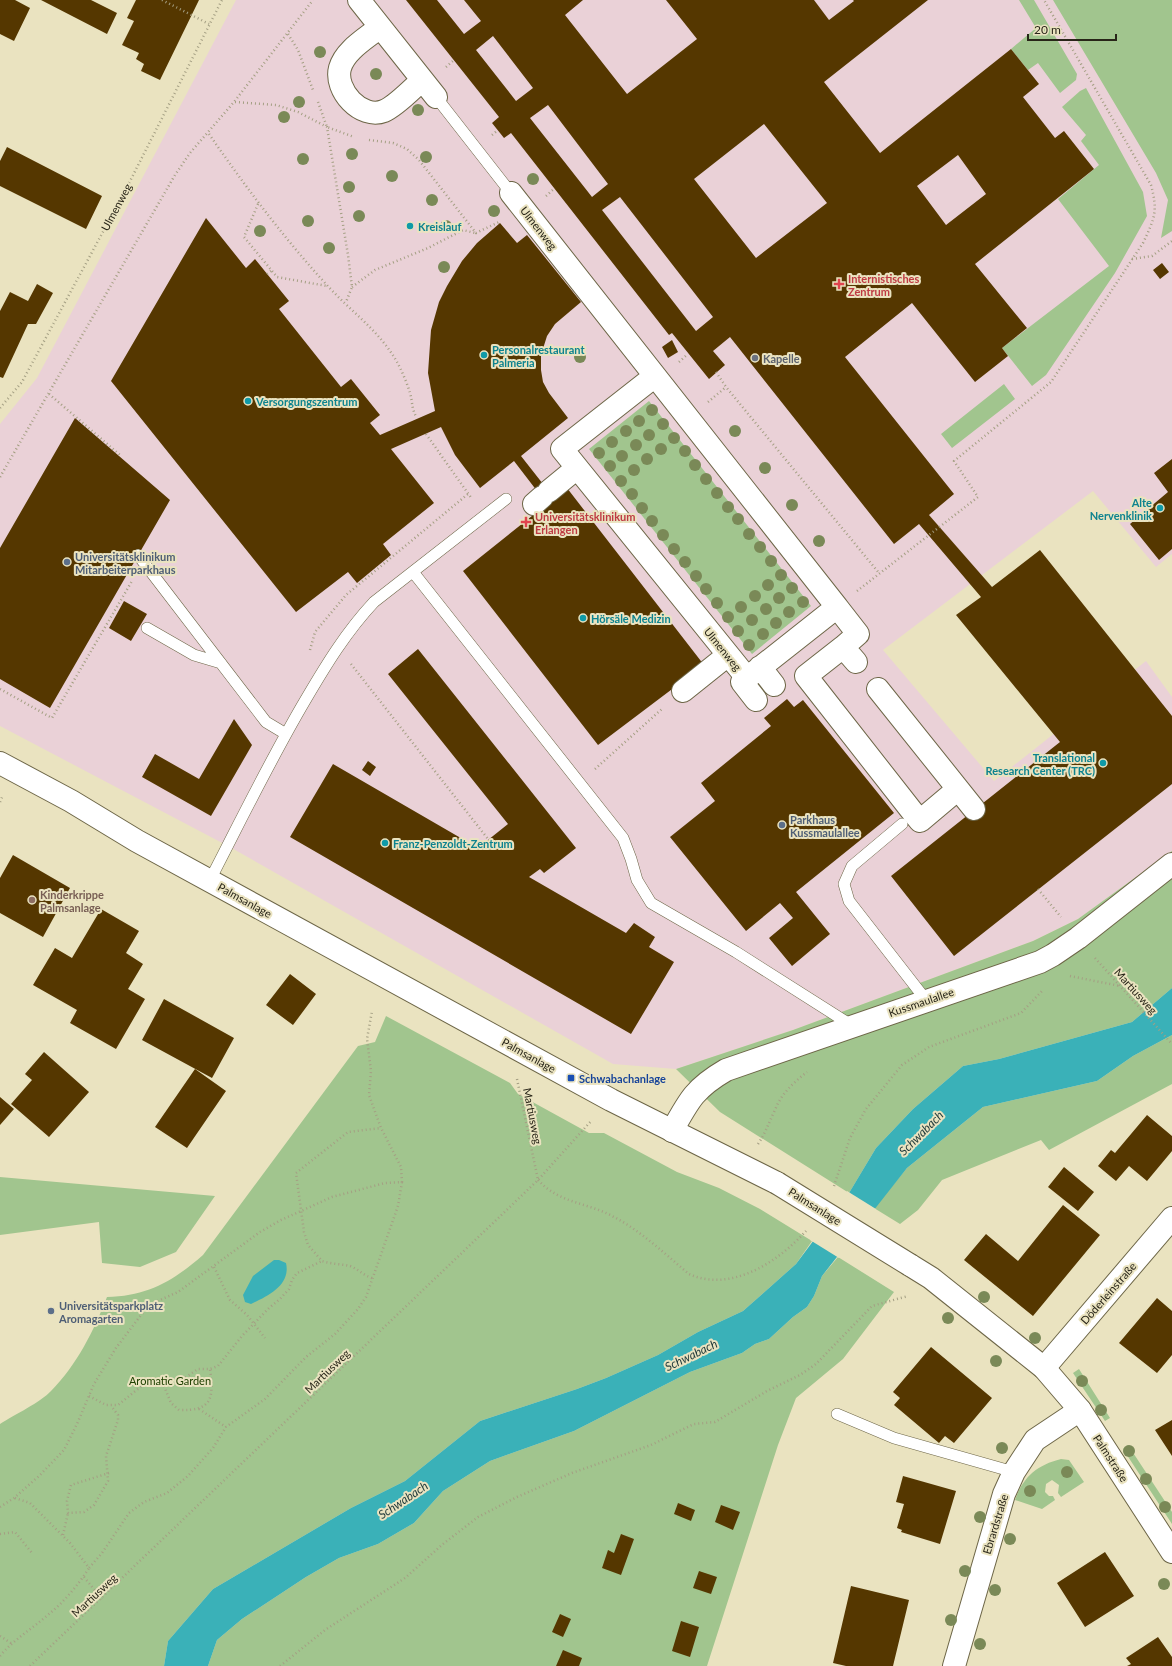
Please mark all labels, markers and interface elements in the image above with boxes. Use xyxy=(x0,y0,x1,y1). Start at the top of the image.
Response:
scale bar xyxy=(1028,16,1116,42)
text: 20 m xyxy=(1034,22,1061,37)
street label: Ulmenweg xyxy=(98,181,134,233)
street label: Ulmenweg xyxy=(518,204,560,253)
place label: Kreislauf xyxy=(418,220,462,233)
marker: Kreislauf xyxy=(405,221,415,231)
place label: Internistisches Zentrum xyxy=(848,272,919,298)
marker: Internistisches Zentrum xyxy=(833,278,845,290)
place label: Personalrestaurant Palmeria xyxy=(492,343,585,369)
marker: Personalrestaurant Palmeria xyxy=(479,350,489,360)
place label: Kapelle xyxy=(763,352,800,365)
marker: Kapelle xyxy=(750,353,760,363)
place label: Versorgungszentrum xyxy=(255,395,357,408)
marker: Versorgungszentrum xyxy=(243,396,253,406)
place label: Alte Nervenklinik xyxy=(1090,496,1152,522)
marker: Alte Nervenklinik xyxy=(1155,503,1165,513)
place label: Universitätsklinikum Erlangen xyxy=(535,510,635,536)
marker: Universitätsklinikum Erlangen xyxy=(520,516,532,528)
place label: Universitätsklinikum Mitarbeiterparkhaus xyxy=(75,550,176,576)
marker: Universitätsklinikum Mitarbeiterparkhaus xyxy=(62,557,72,567)
place label: Hörsäle Medizin xyxy=(591,612,671,625)
marker: Hörsäle Medizin xyxy=(578,613,588,623)
street label: Ulmenweg xyxy=(702,625,744,673)
place label: Translational Research Center (TRC) xyxy=(985,751,1095,777)
marker: Translational Research Center (TRC) xyxy=(1098,758,1108,768)
place label: Parkhaus Kussmaulallee xyxy=(790,813,860,839)
marker: Parkhaus Kussmaulallee xyxy=(777,820,787,830)
place label: Franz-Penzoldt-Zentrum xyxy=(393,837,513,850)
marker: Franz-Penzoldt-Zentrum xyxy=(380,838,390,848)
street label: Palmsanlage xyxy=(216,880,274,920)
place label: Kinderkrippe Palmsanlage xyxy=(40,888,104,914)
marker: Kinderkrippe Palmsanlage xyxy=(27,895,37,905)
street label: Martiusweg xyxy=(1112,965,1160,1017)
street label: Kussmaulallee xyxy=(887,985,956,1019)
street label: Palmsanlage xyxy=(500,1035,558,1075)
place label: Schwabachanlage xyxy=(579,1072,666,1085)
marker: Schwabachanlage xyxy=(566,1073,576,1083)
street label: Martiusweg xyxy=(521,1087,545,1146)
water label: Schwabach xyxy=(896,1108,946,1158)
street label: Palmsanlage xyxy=(786,1185,844,1227)
street label: Döderleinstraße xyxy=(1078,1259,1139,1327)
place label: Universitätsparkplatz Aromagarten xyxy=(58,1299,163,1325)
marker: Universitätsparkplatz Aromagarten xyxy=(46,1306,56,1316)
water label: Schwabach xyxy=(662,1336,720,1374)
street label: Martiusweg xyxy=(302,1346,352,1396)
park label: Aromatic Garden xyxy=(129,1374,211,1387)
street label: Palmstraße xyxy=(1091,1432,1131,1484)
water label: Schwabach xyxy=(375,1478,431,1522)
street label: Ebrardstraße xyxy=(980,1492,1010,1556)
street label: Martiusweg xyxy=(69,1571,120,1619)

